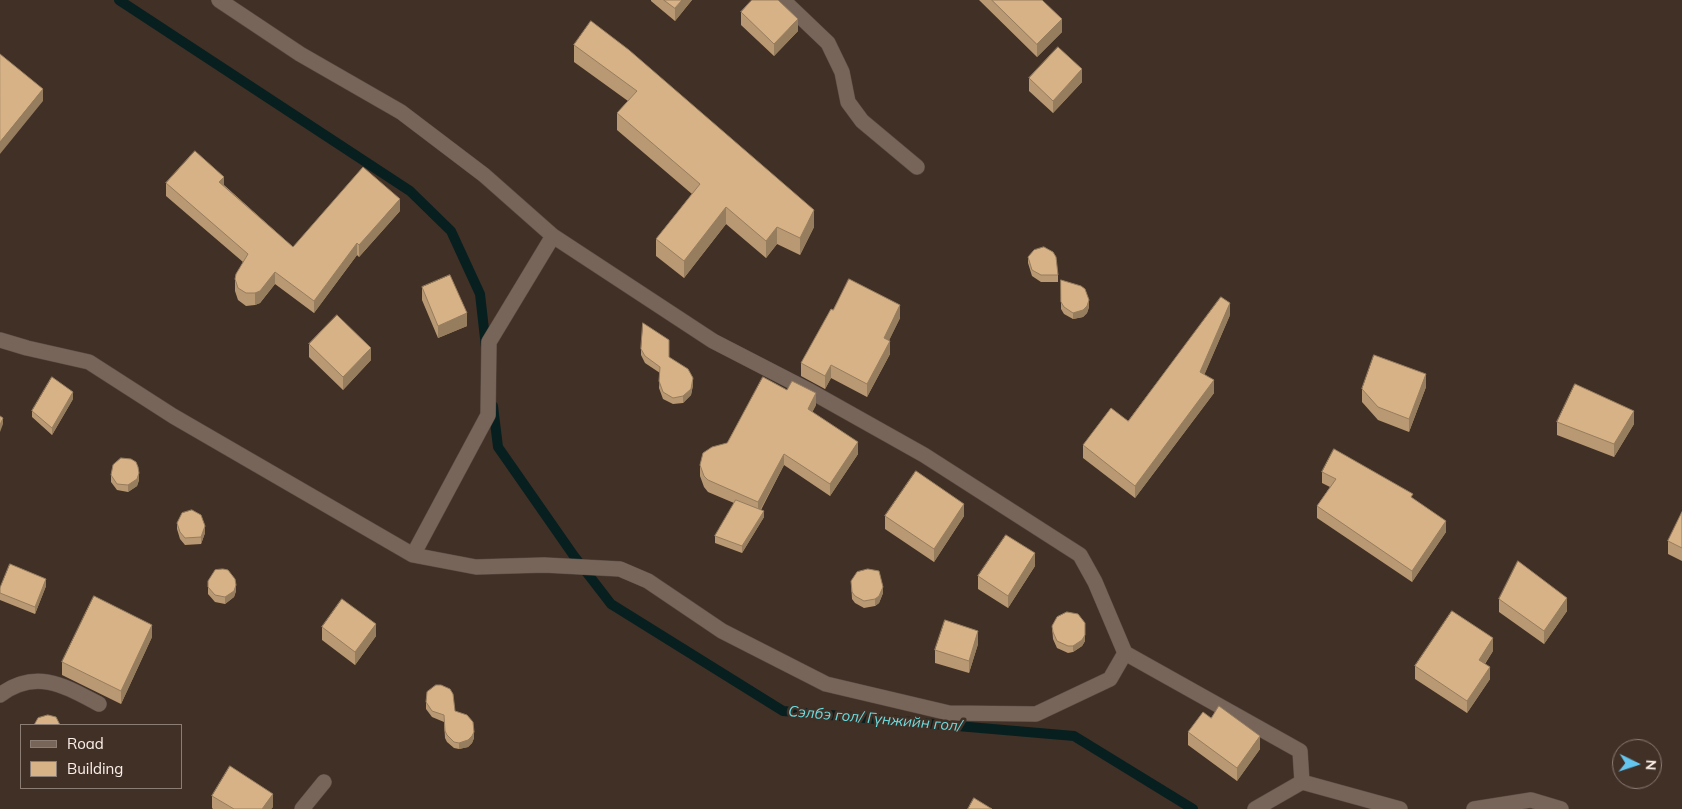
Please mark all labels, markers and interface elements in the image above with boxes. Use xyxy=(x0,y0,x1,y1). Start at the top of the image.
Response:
water label: Сэлбэ гол/ Гүнжийн гол/ xyxy=(787,702,963,736)
legend xyxy=(20,724,182,789)
text: Road xyxy=(67,734,104,753)
north arrow xyxy=(1612,739,1662,789)
text: Building xyxy=(67,759,123,778)
text: N xyxy=(1642,759,1660,771)

